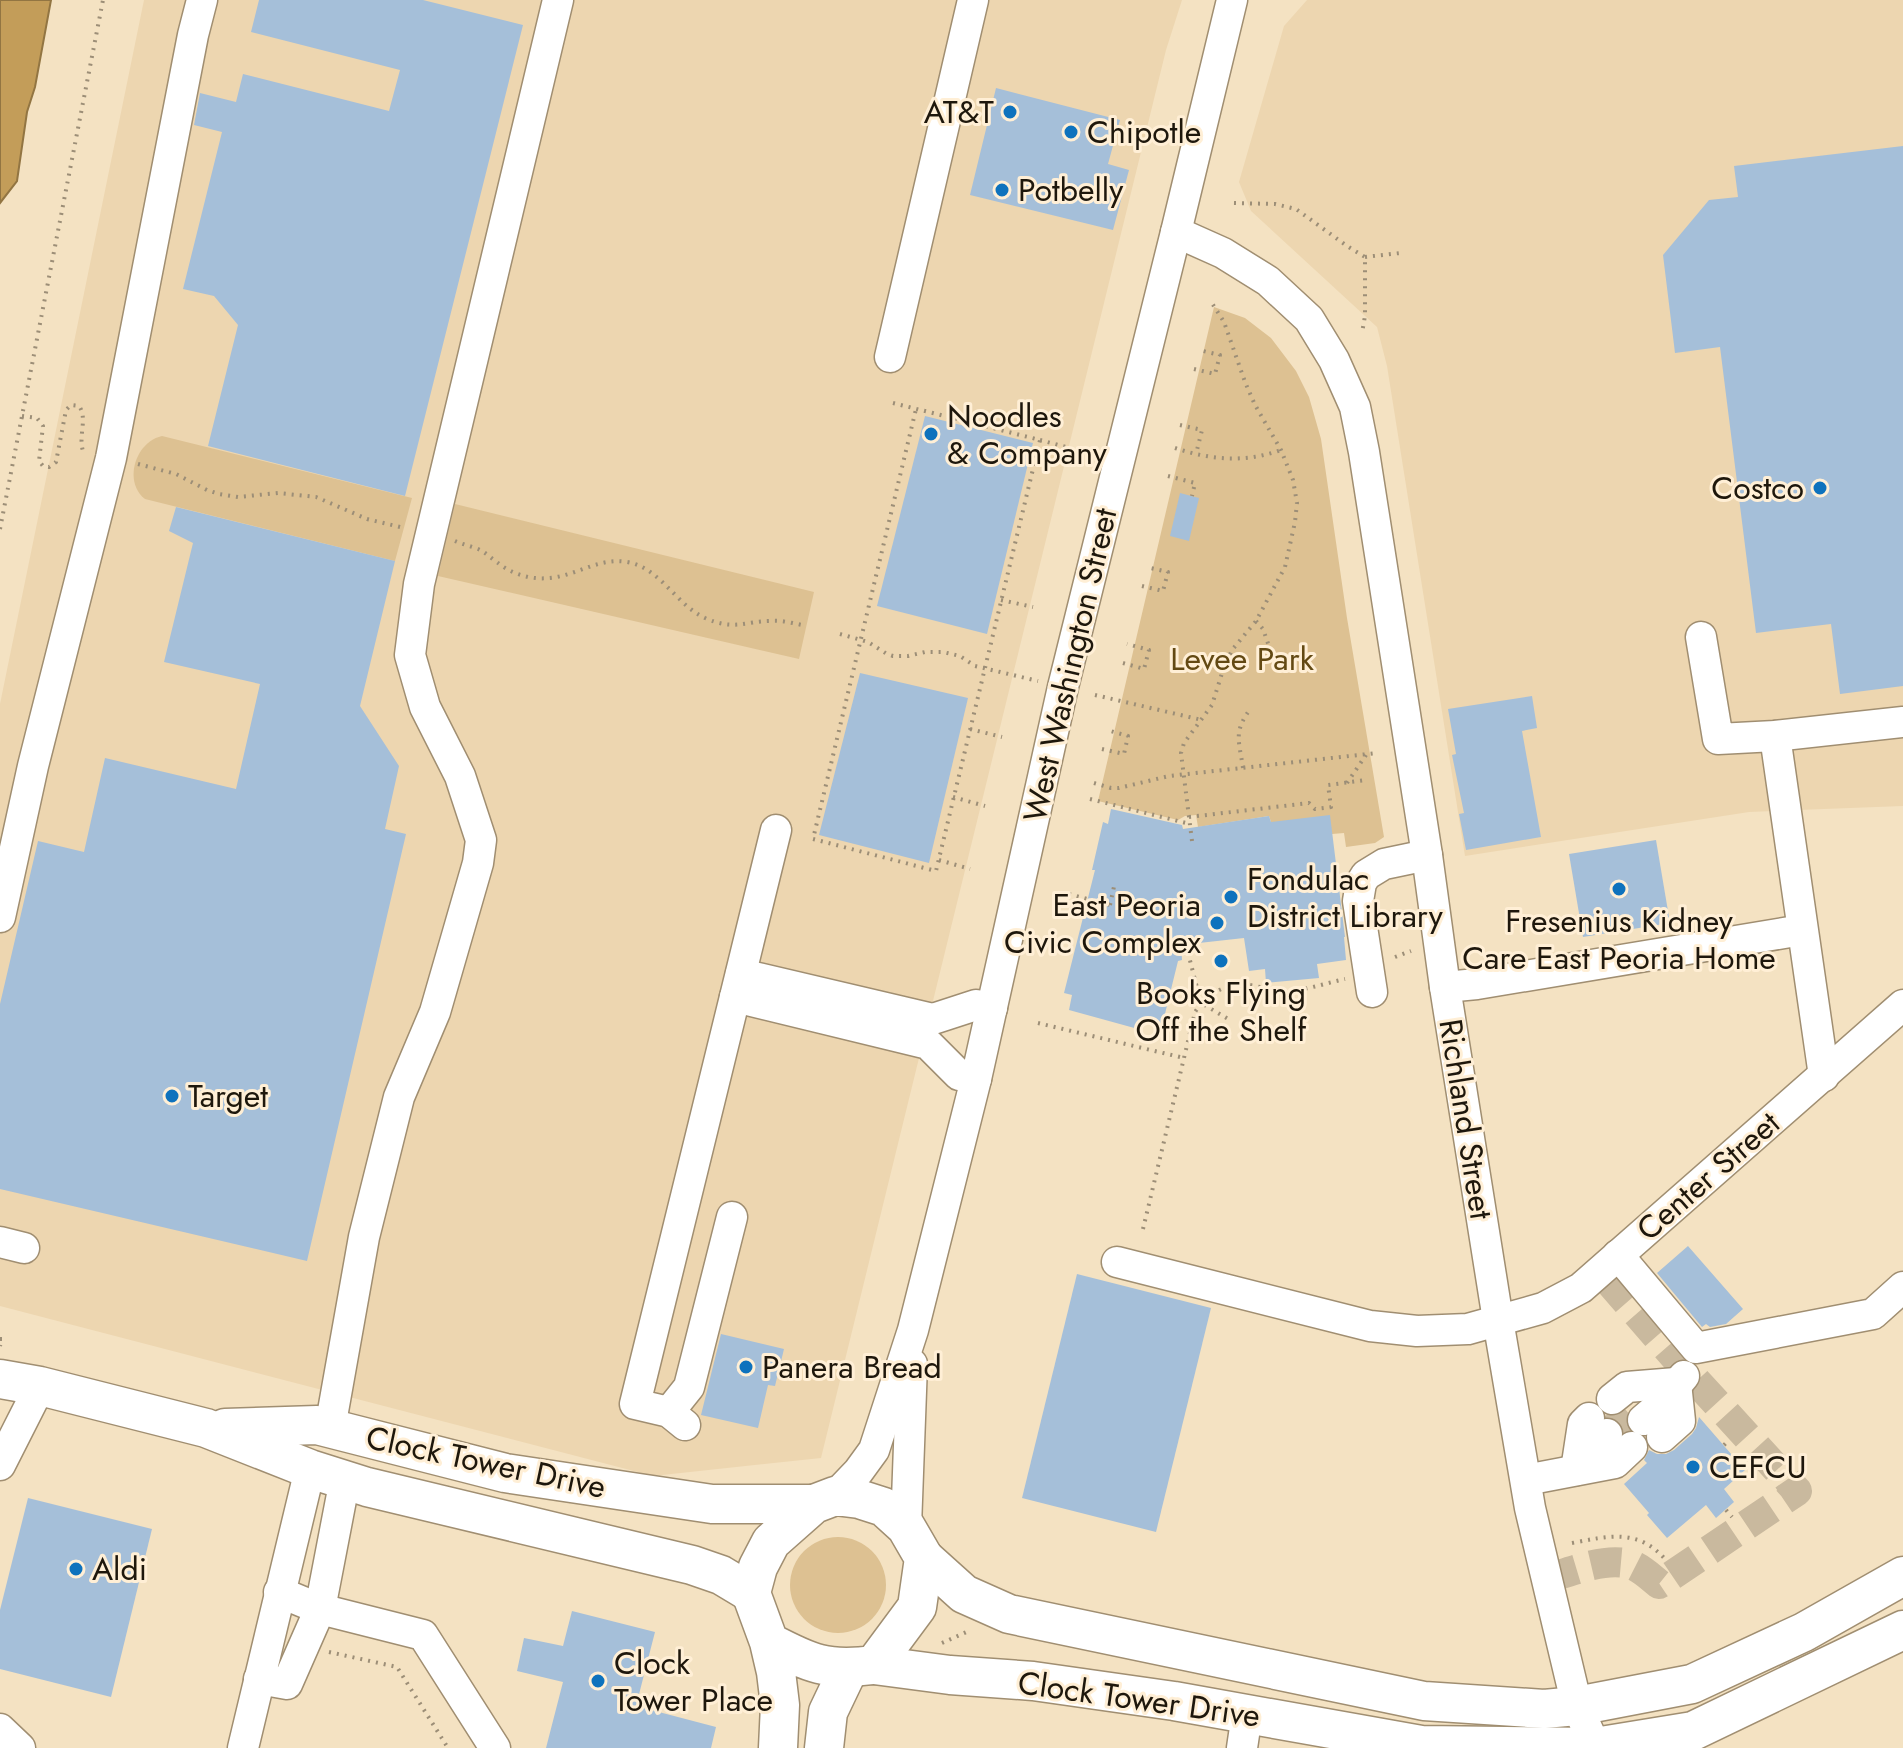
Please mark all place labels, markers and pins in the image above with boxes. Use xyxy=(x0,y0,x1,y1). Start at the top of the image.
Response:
place label: AT&T xyxy=(924,89,994,135)
marker: AT&T xyxy=(1001,103,1019,121)
place label: Chipotle xyxy=(1087,109,1201,155)
marker: Chipotle xyxy=(1062,123,1080,141)
place label: Potbelly xyxy=(1018,167,1124,213)
marker: Potbelly xyxy=(993,181,1011,199)
place label: Noodles & Company xyxy=(947,393,1108,476)
marker: Noodles & Company xyxy=(922,425,940,443)
place label: Costco xyxy=(1711,465,1804,511)
marker: Costco xyxy=(1811,479,1829,497)
place label: Fondulac District Library xyxy=(1247,856,1444,939)
marker: Fresenius Kidney Care East Peoria Home xyxy=(1610,880,1628,898)
place label: East Peoria Civic Complex xyxy=(1004,882,1202,965)
marker: Fondulac District Library xyxy=(1222,888,1240,906)
place label: Fresenius Kidney Care East Peoria Home xyxy=(1462,898,1776,981)
marker: East Peoria Civic Complex xyxy=(1208,914,1226,932)
marker: Books Flying Off the Shelf xyxy=(1212,952,1230,970)
place label: Books Flying Off the Shelf xyxy=(1135,970,1307,1053)
place label: Target xyxy=(188,1073,268,1119)
marker: Target xyxy=(163,1087,181,1105)
place label: Panera Bread xyxy=(762,1344,942,1390)
marker: Panera Bread xyxy=(737,1358,755,1376)
place label: CEFCU xyxy=(1709,1444,1806,1490)
marker: CEFCU xyxy=(1684,1458,1702,1476)
place label: Aldi xyxy=(92,1546,147,1592)
marker: Aldi xyxy=(67,1560,85,1578)
place label: Clock Tower Place xyxy=(614,1640,773,1723)
marker: Clock Tower Place xyxy=(589,1672,607,1690)

